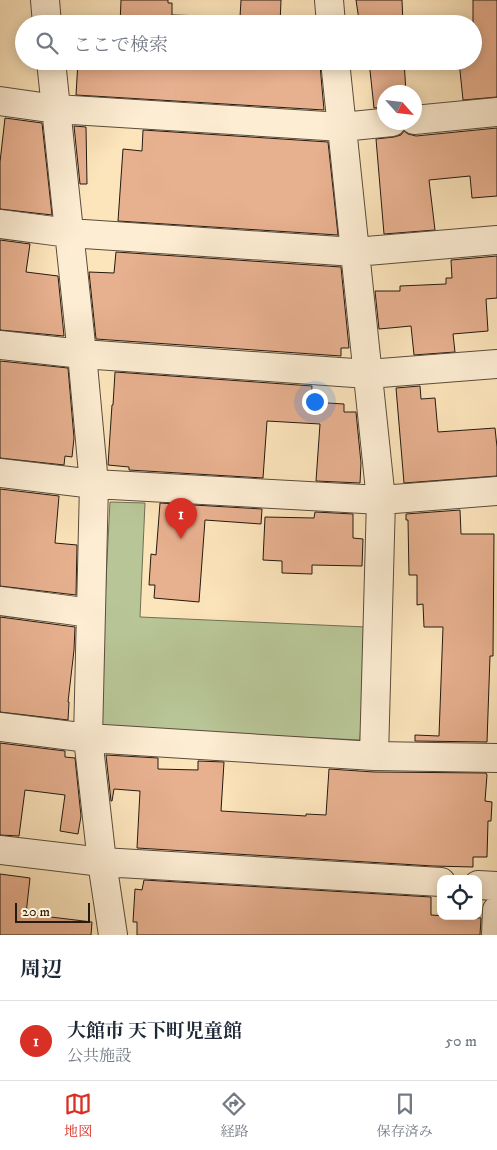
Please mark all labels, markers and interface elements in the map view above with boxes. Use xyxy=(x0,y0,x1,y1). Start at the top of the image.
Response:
search box xyxy=(15,15,482,70)
icon: search xyxy=(33,29,61,57)
text: ここで検索 xyxy=(73,34,168,57)
north arrow xyxy=(377,85,422,130)
your location xyxy=(302,389,328,415)
pin: 1 xyxy=(165,498,197,539)
map controls xyxy=(437,875,482,920)
button: locate xyxy=(437,875,482,920)
scale bar xyxy=(15,900,90,923)
text: 20 m xyxy=(22,903,50,921)
text: 周辺 xyxy=(20,957,62,983)
text: 大館市 天下町児童館 xyxy=(67,1020,242,1043)
text: 1 xyxy=(33,1031,39,1051)
text: 50 m xyxy=(445,1031,477,1051)
text: 公共施設 xyxy=(67,1046,131,1066)
tab: 地図 xyxy=(64,1090,92,1141)
tab: 経路 xyxy=(220,1090,248,1141)
tab: 保存済み xyxy=(377,1090,433,1141)

